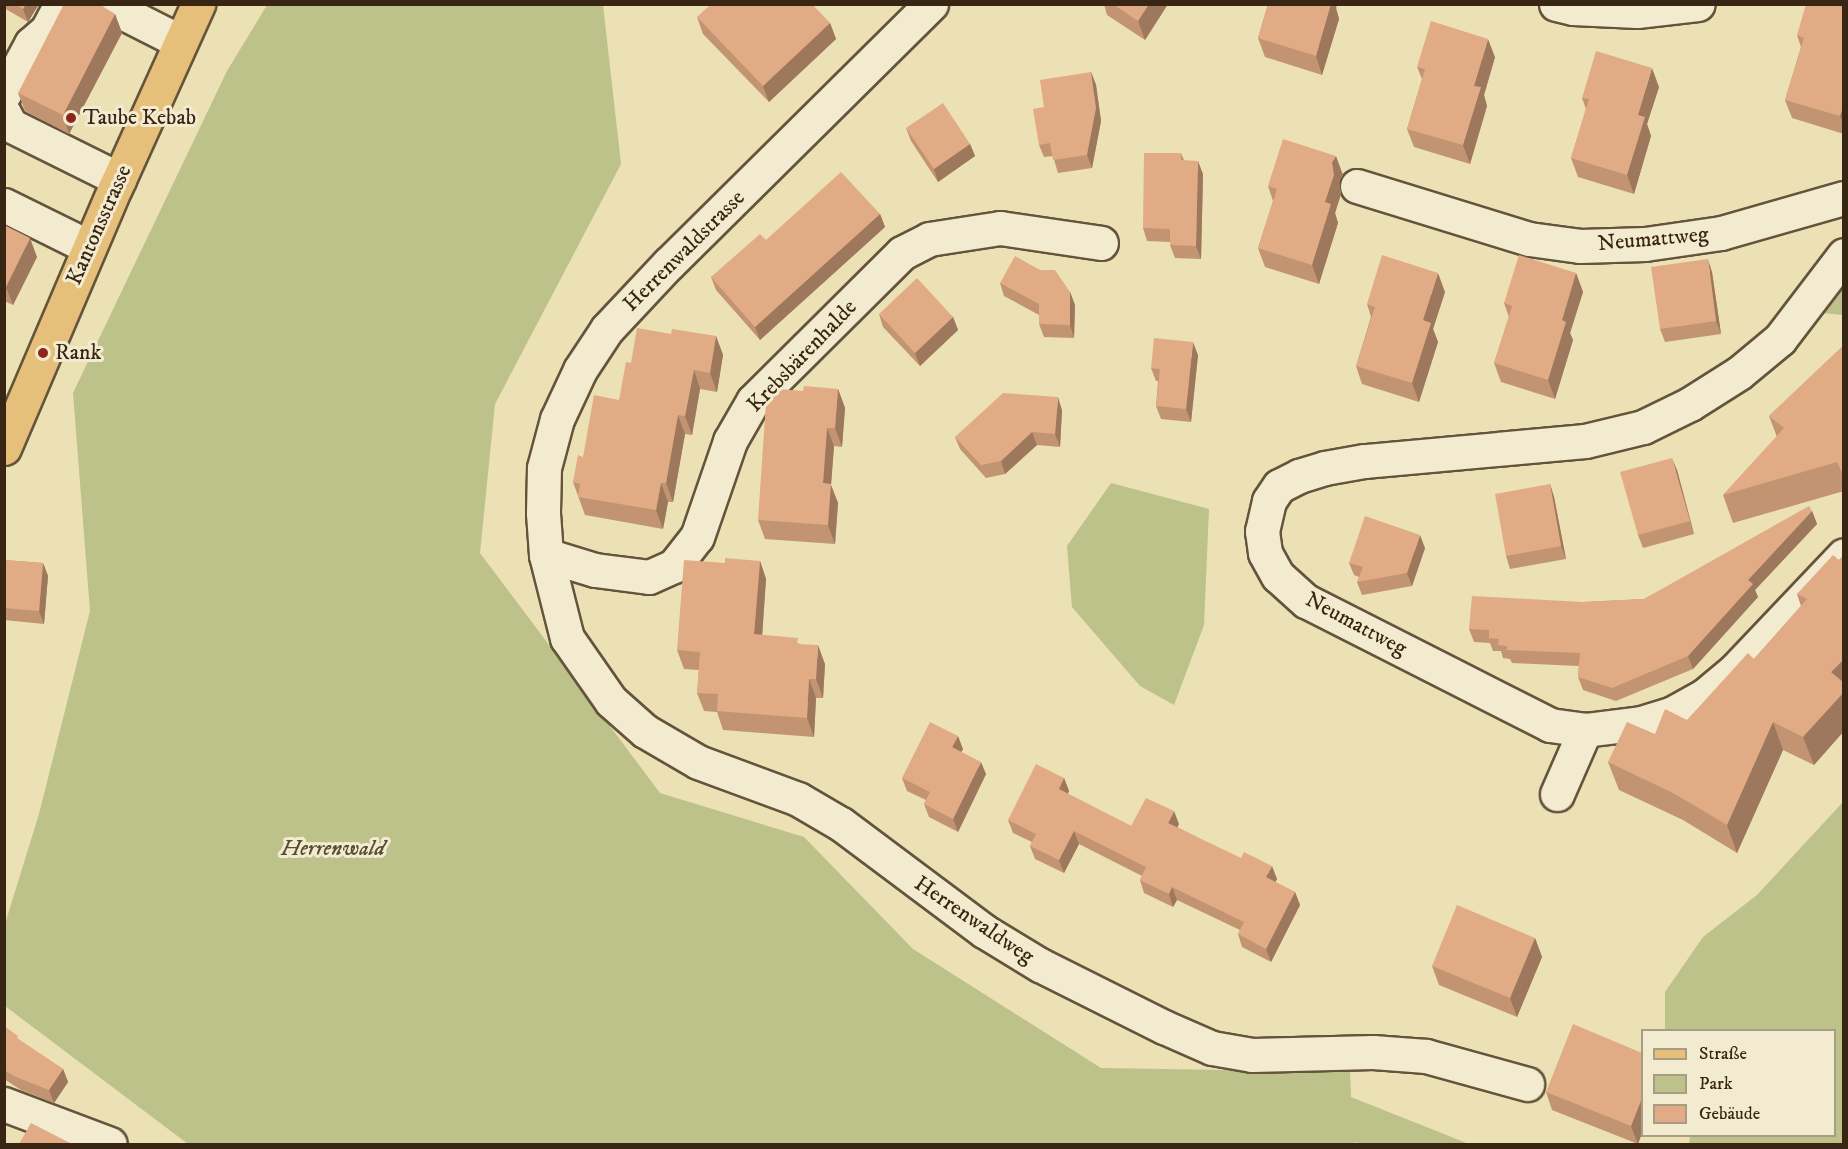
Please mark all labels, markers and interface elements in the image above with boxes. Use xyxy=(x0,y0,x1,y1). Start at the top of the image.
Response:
place label: Taube Kebab xyxy=(83,105,196,131)
marker: Taube Kebab xyxy=(64,111,78,125)
street label: Kantonsstrasse xyxy=(61,161,137,289)
street label: Herrenwaldstrasse xyxy=(618,185,750,317)
street label: Neumattweg xyxy=(1596,221,1710,257)
street label: Krebsbärenhalde xyxy=(742,294,862,418)
place label: Rank xyxy=(55,340,101,366)
marker: Rank xyxy=(36,346,50,360)
street label: Neumattweg xyxy=(1301,586,1411,662)
park label: Herrenwald xyxy=(281,836,385,862)
street label: Herrenwaldweg xyxy=(909,870,1039,970)
legend xyxy=(1641,1029,1836,1137)
text: Straße xyxy=(1699,1043,1747,1065)
text: Park xyxy=(1699,1073,1733,1095)
text: Gebäude xyxy=(1699,1103,1760,1125)

